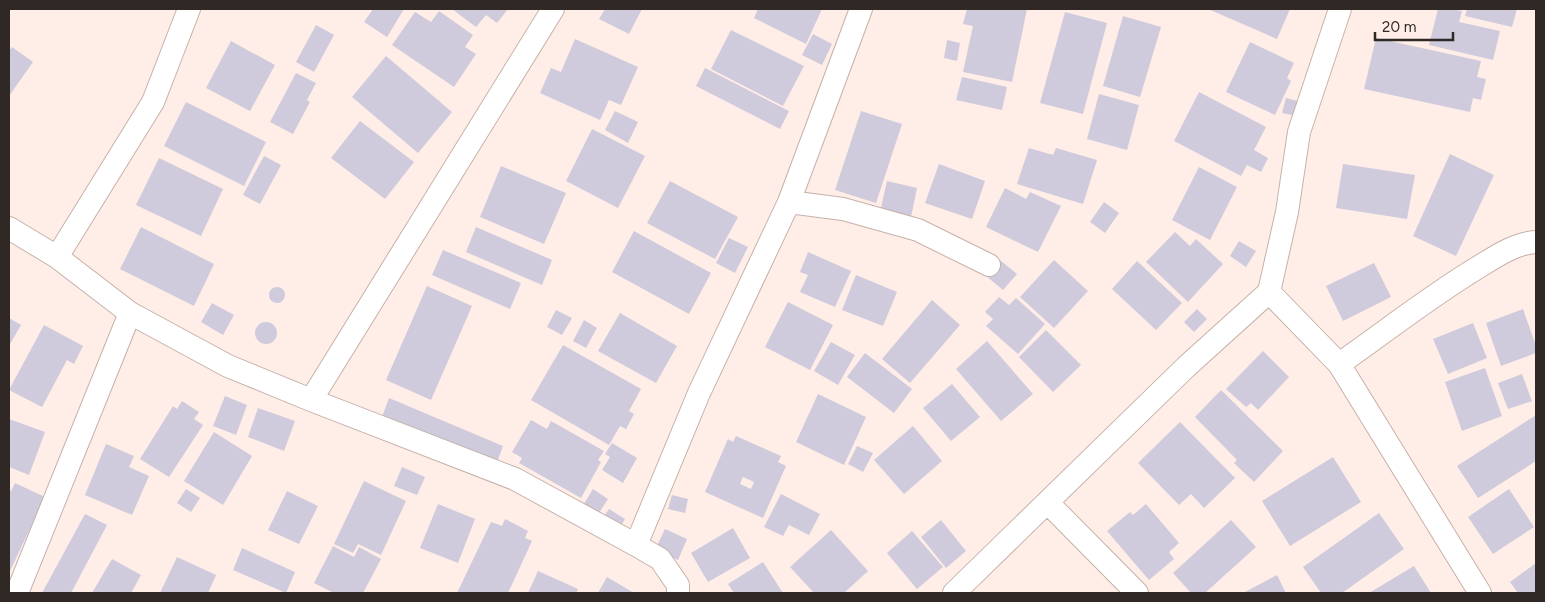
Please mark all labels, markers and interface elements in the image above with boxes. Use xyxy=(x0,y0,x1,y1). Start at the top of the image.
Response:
scale bar xyxy=(1375,10,1452,42)
text: 20 m xyxy=(1382,18,1416,36)

